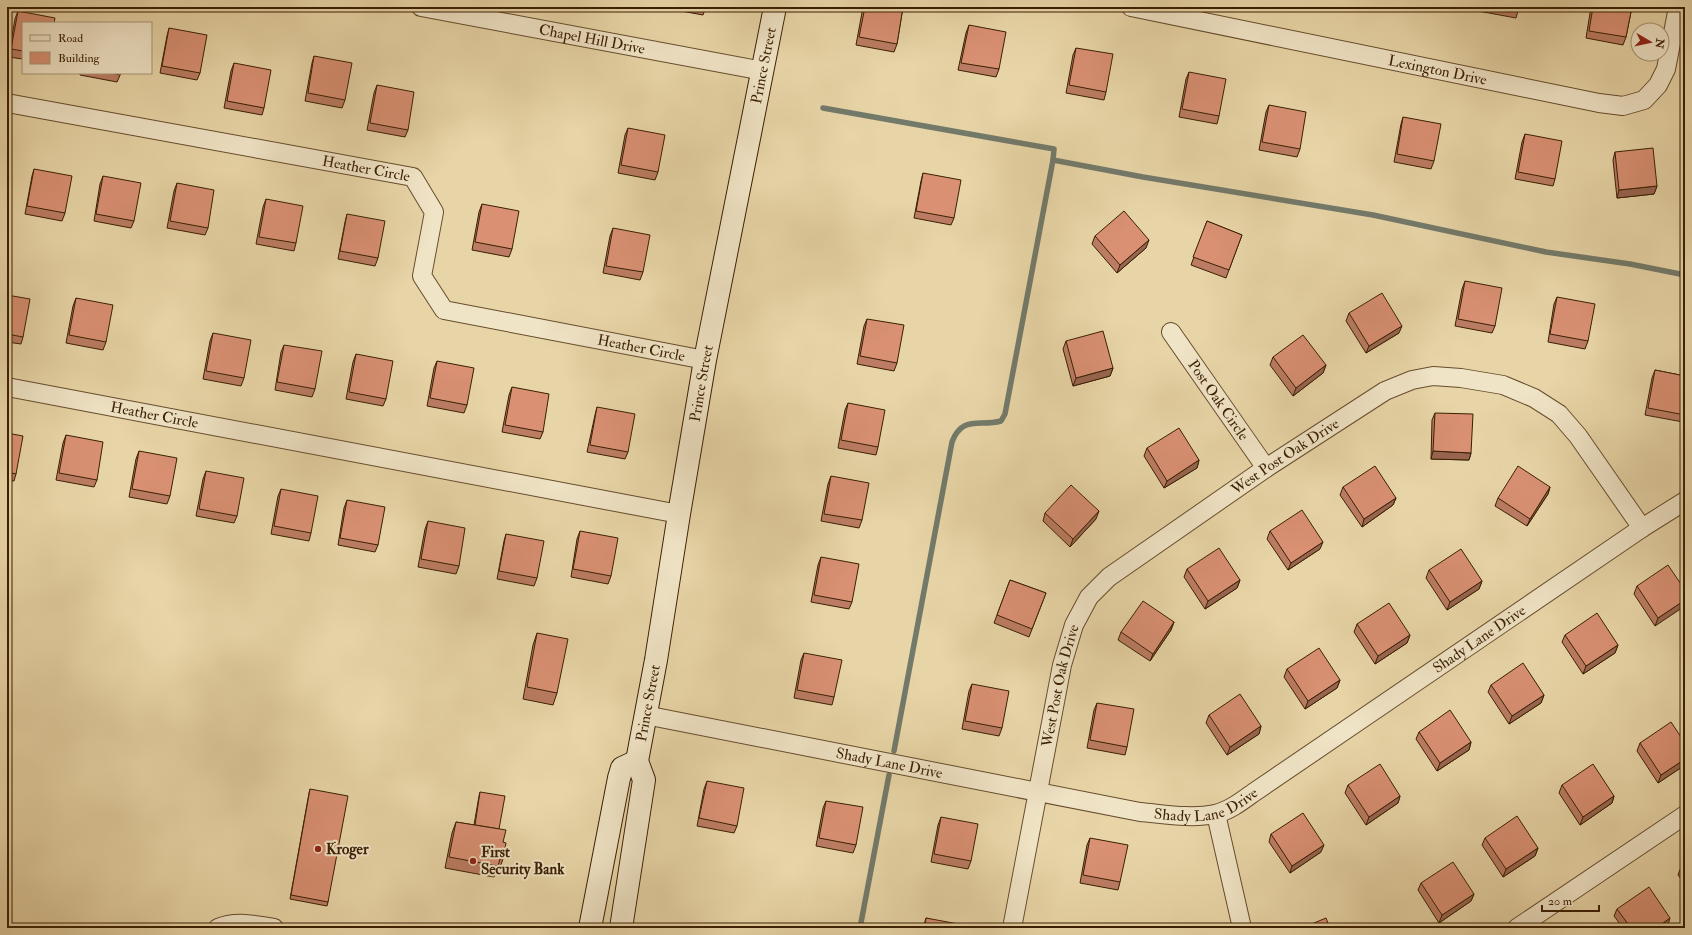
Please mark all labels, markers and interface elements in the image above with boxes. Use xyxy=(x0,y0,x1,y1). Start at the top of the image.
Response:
street label: Chapel Hill Drive xyxy=(537,20,647,59)
legend xyxy=(22,22,152,74)
north arrow xyxy=(1630,22,1670,62)
street label: Prince Street xyxy=(747,26,781,106)
text: Road xyxy=(58,31,83,46)
text: N xyxy=(1652,37,1667,50)
text: Building xyxy=(58,51,101,66)
street label: Lexington Drive xyxy=(1386,51,1489,90)
street label: Heather Circle xyxy=(321,152,411,186)
street label: Heather Circle xyxy=(596,331,687,366)
street label: Prince Street xyxy=(686,343,718,423)
street label: Post Oak Circle xyxy=(1183,356,1253,444)
street label: Heather Circle xyxy=(109,398,200,433)
street label: West Post Oak Drive xyxy=(1227,414,1343,500)
street label: Shady Lane Drive xyxy=(1429,601,1529,678)
street label: West Post Oak Drive xyxy=(1037,622,1084,750)
street label: Prince Street xyxy=(632,663,665,743)
street label: Shady Lane Drive xyxy=(834,744,944,783)
street label: Shady Lane Drive xyxy=(1153,784,1262,826)
place label: Kroger xyxy=(326,840,369,860)
place label: First Security Bank xyxy=(481,843,565,880)
marker: Kroger xyxy=(313,844,323,854)
marker: First Security Bank xyxy=(468,856,478,866)
scale bar xyxy=(1542,887,1599,913)
text: 20 m xyxy=(1548,894,1573,909)

